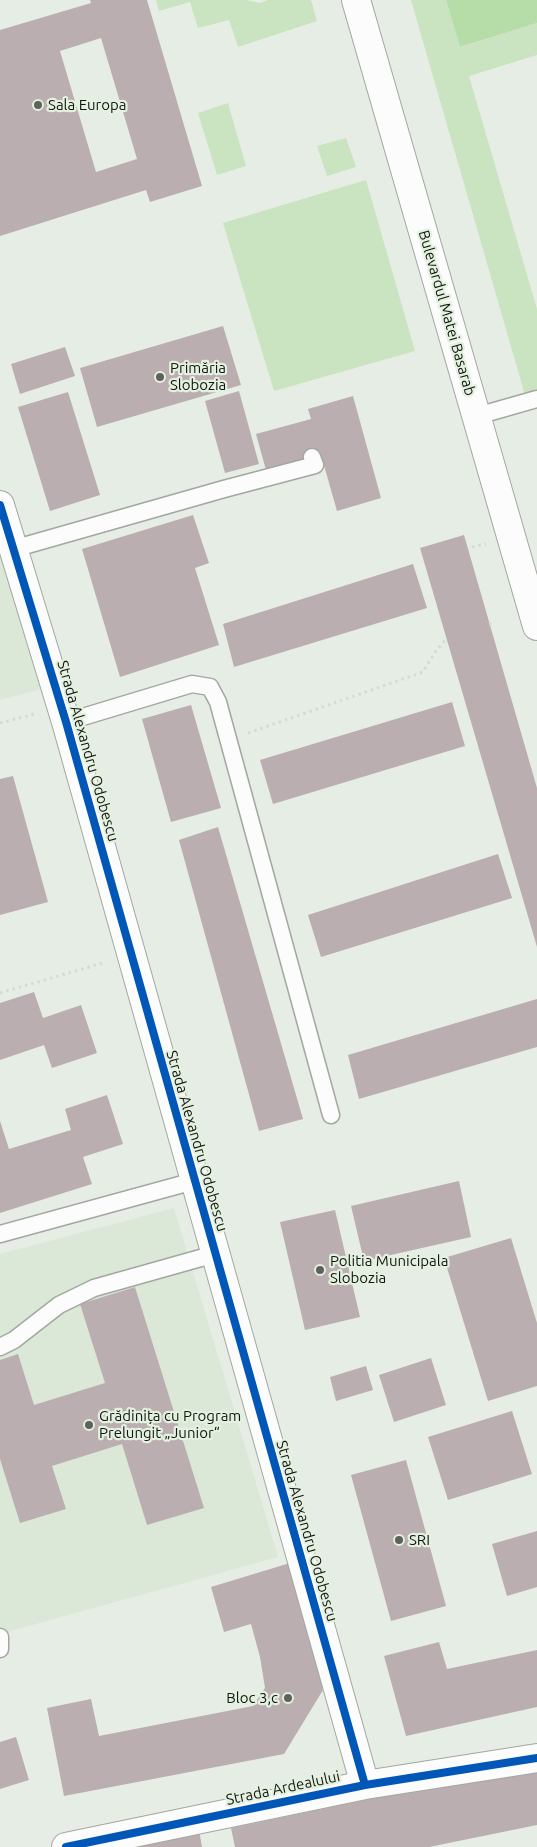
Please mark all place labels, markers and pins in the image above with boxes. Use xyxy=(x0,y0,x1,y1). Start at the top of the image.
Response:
place label: Sala Europa xyxy=(48,96,126,114)
marker: Sala Europa xyxy=(32,99,44,111)
place label: Primăria Slobozia xyxy=(170,359,226,394)
marker: Primăria Slobozia xyxy=(154,371,166,383)
place label: Politia Municipala Slobozia xyxy=(330,1252,448,1287)
marker: Politia Municipala Slobozia xyxy=(314,1264,326,1276)
place label: Grădinița cu Program Prelungit „Junior“ xyxy=(99,1407,241,1442)
marker: Grădinița cu Program Prelungit „Junior“ xyxy=(83,1419,95,1431)
place label: SRI xyxy=(409,1531,430,1549)
marker: SRI xyxy=(393,1534,405,1546)
place label: Bloc 3,c xyxy=(226,1689,278,1707)
marker: Bloc 3,c xyxy=(282,1692,294,1704)

